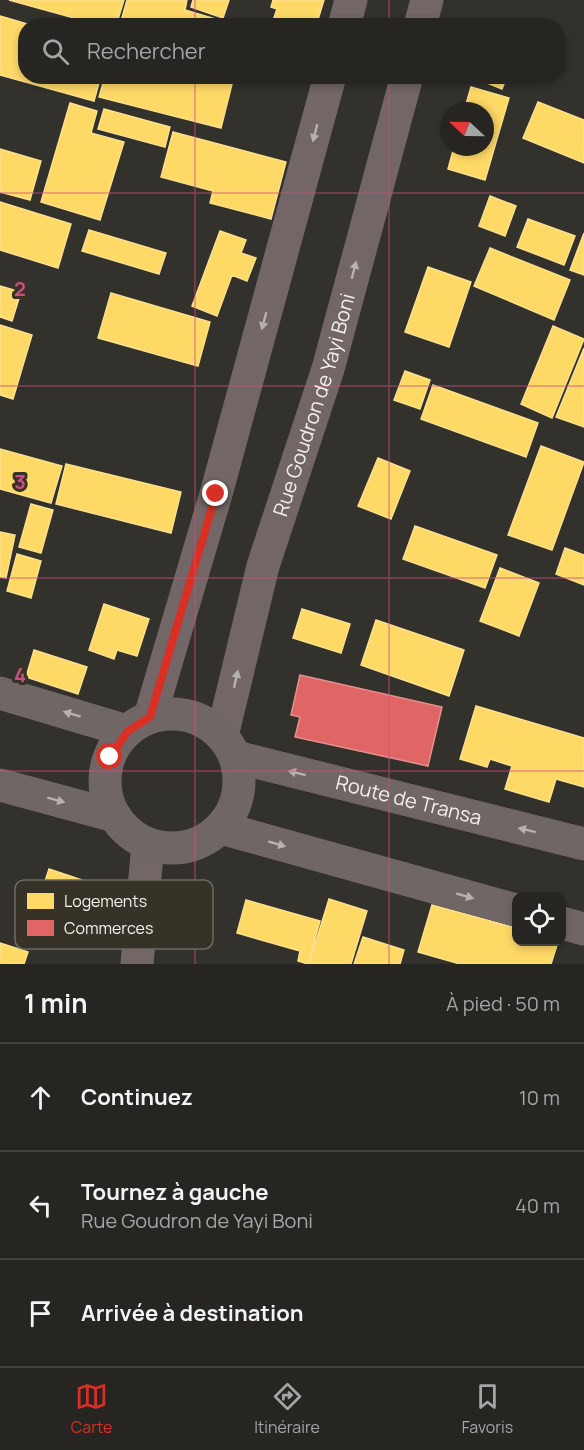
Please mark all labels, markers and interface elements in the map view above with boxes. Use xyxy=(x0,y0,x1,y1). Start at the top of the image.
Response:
search box xyxy=(18,18,566,84)
icon: search xyxy=(39,35,72,68)
text: Rechercher xyxy=(87,36,206,66)
north arrow xyxy=(440,102,494,156)
one-way arrow xyxy=(310,124,319,142)
one-way arrow xyxy=(350,261,360,279)
text: 2 xyxy=(14,275,26,302)
street label: Rue Goudron de Yayi Boni xyxy=(266,290,361,520)
one-way arrow xyxy=(259,312,269,330)
text: 3 xyxy=(14,468,26,495)
route end xyxy=(202,480,228,506)
text: 4 xyxy=(14,661,26,688)
one-way arrow xyxy=(231,669,241,688)
one-way arrow xyxy=(62,709,80,718)
route start xyxy=(96,743,122,769)
one-way arrow xyxy=(288,767,306,777)
street label: Route de Transa xyxy=(333,768,485,831)
one-way arrow xyxy=(48,796,66,805)
one-way arrow xyxy=(518,825,536,835)
one-way arrow xyxy=(268,840,286,849)
legend xyxy=(15,880,213,949)
text: Logements xyxy=(64,890,147,912)
one-way arrow xyxy=(456,892,474,901)
map controls xyxy=(512,892,566,946)
button: locate xyxy=(512,892,566,946)
text: Commerces xyxy=(64,917,153,939)
text: 1 min xyxy=(24,985,88,1021)
text: À pied · 50 m xyxy=(446,990,560,1017)
icon: ahead xyxy=(24,1081,57,1114)
text: Continuez xyxy=(81,1082,193,1112)
text: 10 m xyxy=(519,1084,560,1111)
text: Tournez à gauche xyxy=(81,1177,268,1207)
icon: left xyxy=(24,1189,57,1222)
text: 40 m xyxy=(515,1192,560,1219)
text: Rue Goudron de Yayi Boni xyxy=(81,1207,313,1234)
icon: arrive xyxy=(24,1297,57,1330)
text: Arrivée à destination xyxy=(81,1298,304,1328)
tab: Carte xyxy=(71,1380,112,1438)
tab: Itinéraire xyxy=(254,1380,320,1438)
tab: Favoris xyxy=(462,1380,513,1438)

